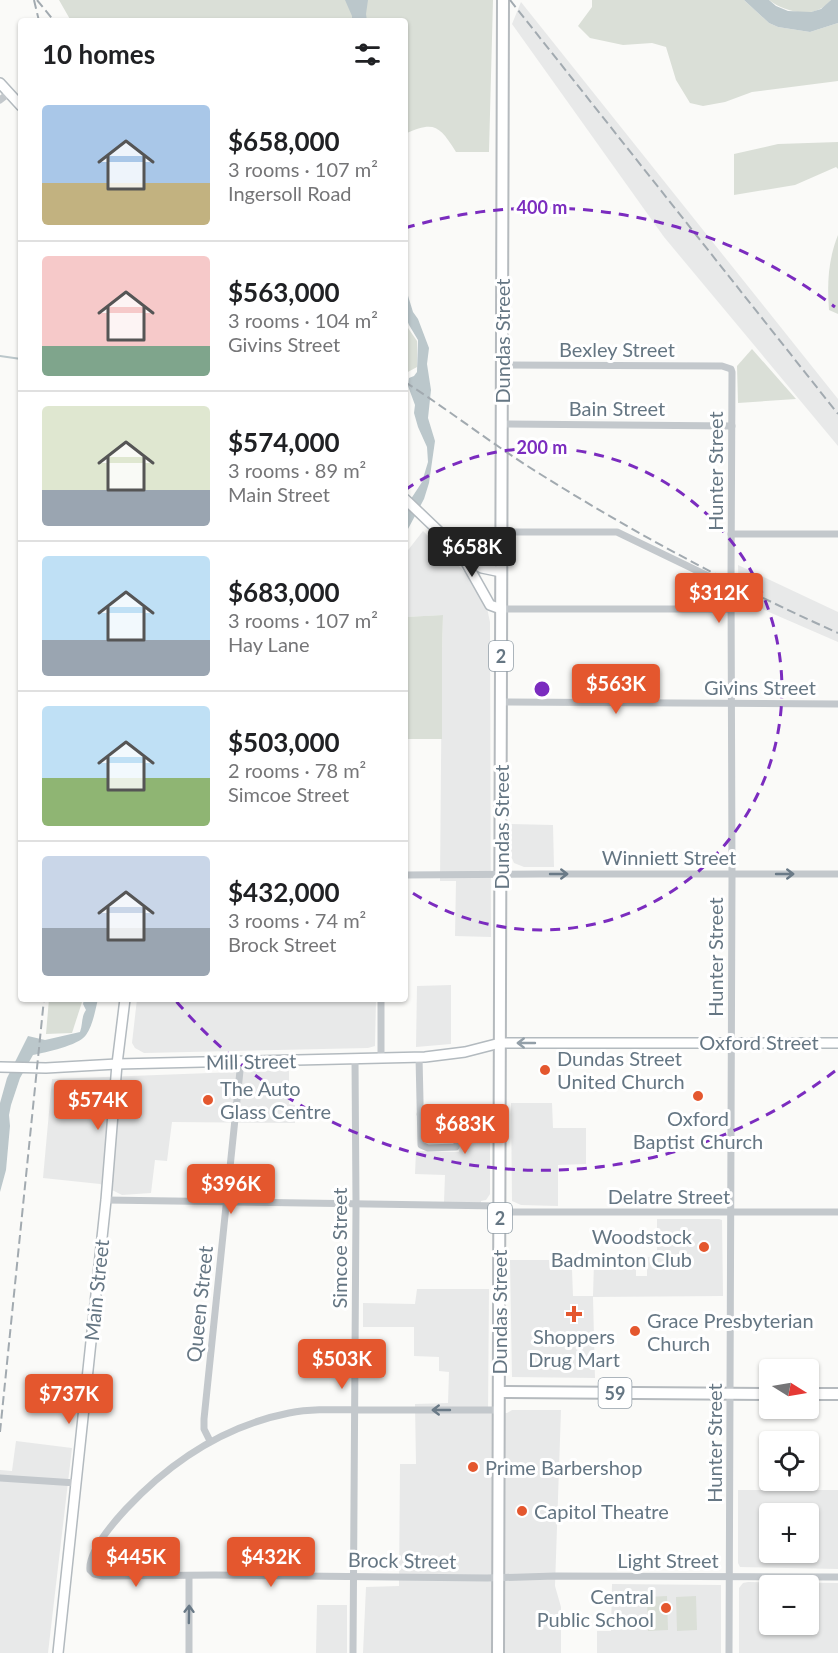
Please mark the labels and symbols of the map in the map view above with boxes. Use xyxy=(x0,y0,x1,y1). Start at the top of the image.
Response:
text: 400 m xyxy=(517,196,567,218)
street label: Dundas Street xyxy=(490,279,514,403)
street label: Bexley Street xyxy=(559,337,675,361)
street label: Bain Street xyxy=(569,396,665,420)
street label: Hunter Street xyxy=(703,411,727,531)
text: 200 m xyxy=(517,436,567,458)
pin: $658K xyxy=(430,527,514,578)
pin: $312K xyxy=(677,573,761,624)
road number: 2 xyxy=(489,641,513,671)
pin: $563K xyxy=(574,664,658,715)
street label: Givins Street xyxy=(704,675,816,699)
centre of rings xyxy=(532,679,552,699)
street label: Dundas Street xyxy=(489,765,513,889)
street label: Winniett Street xyxy=(602,845,736,869)
one-way arrow xyxy=(549,868,569,880)
one-way arrow xyxy=(775,868,795,880)
street label: Hunter Street xyxy=(703,897,727,1017)
street label: Oxford Street xyxy=(699,1030,819,1054)
one-way arrow xyxy=(516,1037,536,1049)
place label: Dundas Street United Church xyxy=(557,1046,685,1093)
street label: Mill Street xyxy=(206,1048,296,1074)
marker: Dundas Street United Church xyxy=(538,1063,552,1077)
place label: The Auto Glass Centre xyxy=(220,1076,331,1123)
pin: $574K xyxy=(56,1080,140,1131)
marker: Oxford Baptist Church xyxy=(691,1089,705,1103)
marker: The Auto Glass Centre xyxy=(201,1093,215,1107)
pin: $683K xyxy=(423,1104,507,1155)
place label: Oxford Baptist Church xyxy=(633,1106,763,1153)
pin: $396K xyxy=(189,1164,273,1215)
street label: Delatre Street xyxy=(608,1184,730,1208)
street label: Simcoe Street xyxy=(327,1187,351,1309)
road number: 2 xyxy=(488,1203,512,1233)
place label: Woodstock Badminton Club xyxy=(551,1224,693,1271)
street label: Main Street xyxy=(79,1238,113,1342)
marker: Woodstock Badminton Club xyxy=(697,1240,711,1254)
street label: Queen Street xyxy=(181,1245,217,1363)
street label: Dundas Street xyxy=(487,1250,511,1374)
marker: Shoppers Drug Mart xyxy=(567,1307,581,1321)
place label: Grace Presbyterian Church xyxy=(647,1308,814,1355)
place label: Shoppers Drug Mart xyxy=(528,1324,620,1371)
marker: Grace Presbyterian Church xyxy=(628,1324,642,1338)
pin: $503K xyxy=(300,1339,384,1390)
north arrow xyxy=(759,1359,819,1419)
pin: $737K xyxy=(27,1374,111,1425)
road number: 59 xyxy=(598,1378,632,1408)
street label: Hunter Street xyxy=(702,1383,726,1503)
one-way arrow xyxy=(431,1404,451,1416)
place label: Prime Barbershop xyxy=(485,1455,642,1479)
marker: Prime Barbershop xyxy=(466,1460,480,1474)
place label: Capitol Theatre xyxy=(534,1499,669,1523)
marker: Capitol Theatre xyxy=(515,1504,529,1518)
pin: $445K xyxy=(94,1537,178,1588)
pin: $432K xyxy=(229,1537,313,1588)
street label: Brock Street xyxy=(348,1547,456,1573)
street label: Light Street xyxy=(617,1548,719,1572)
place label: Central Public School xyxy=(537,1584,654,1631)
marker: Central Public School xyxy=(659,1601,673,1615)
one-way arrow xyxy=(183,1605,195,1625)

